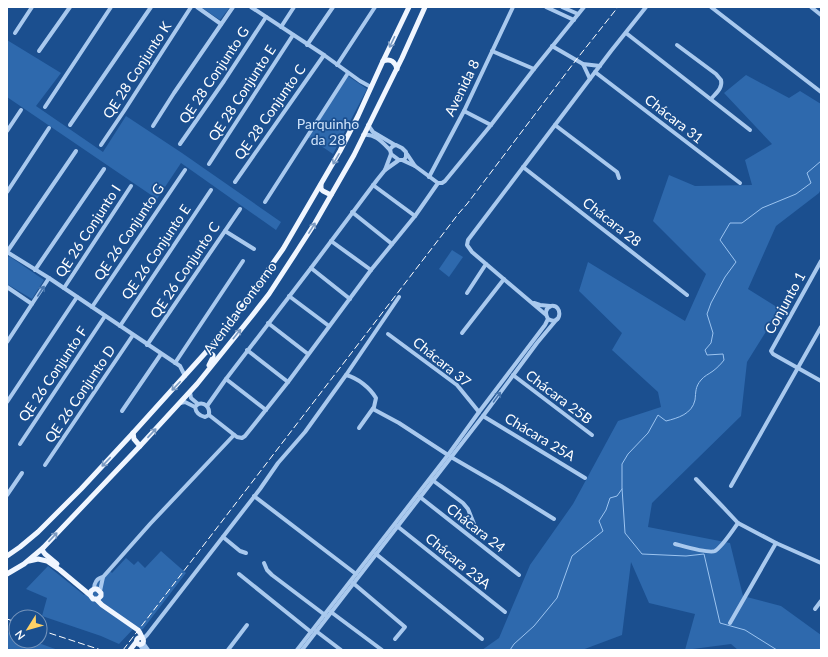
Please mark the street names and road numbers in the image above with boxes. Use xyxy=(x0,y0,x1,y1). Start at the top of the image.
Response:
street label: QE 28 Conjunto K xyxy=(99,17,175,121)
street label: QE 28 Conjunto G xyxy=(175,23,252,126)
street label: QE 28 Conjunto E xyxy=(204,41,279,144)
street label: Avenida 8 xyxy=(441,57,483,119)
street label: QE 28 Conjunto C xyxy=(230,60,309,163)
street label: Chácara 31 xyxy=(642,91,707,147)
street label: QE 26 Conjunto G xyxy=(90,180,167,283)
street label: QE 26 Conjunto I xyxy=(51,181,124,280)
street label: Chácara 28 xyxy=(580,194,645,250)
street label: QE 26 Conjunto E xyxy=(117,201,194,303)
street label: QE 26 Conjunto C xyxy=(146,218,223,321)
street label: Avenida Contorno xyxy=(199,258,280,357)
street label: Conjunto 1 xyxy=(761,269,809,337)
street label: QE 26 Conjunto F xyxy=(15,323,91,424)
street label: Chácara 37 xyxy=(410,333,475,390)
street label: QE 26 Conjunto D xyxy=(41,342,118,446)
street label: Chácara 25B xyxy=(523,366,596,427)
street label: Chácara 25A xyxy=(502,409,579,464)
street label: Chácara 24 xyxy=(444,500,509,556)
street label: Chácara 23A xyxy=(422,529,495,592)

